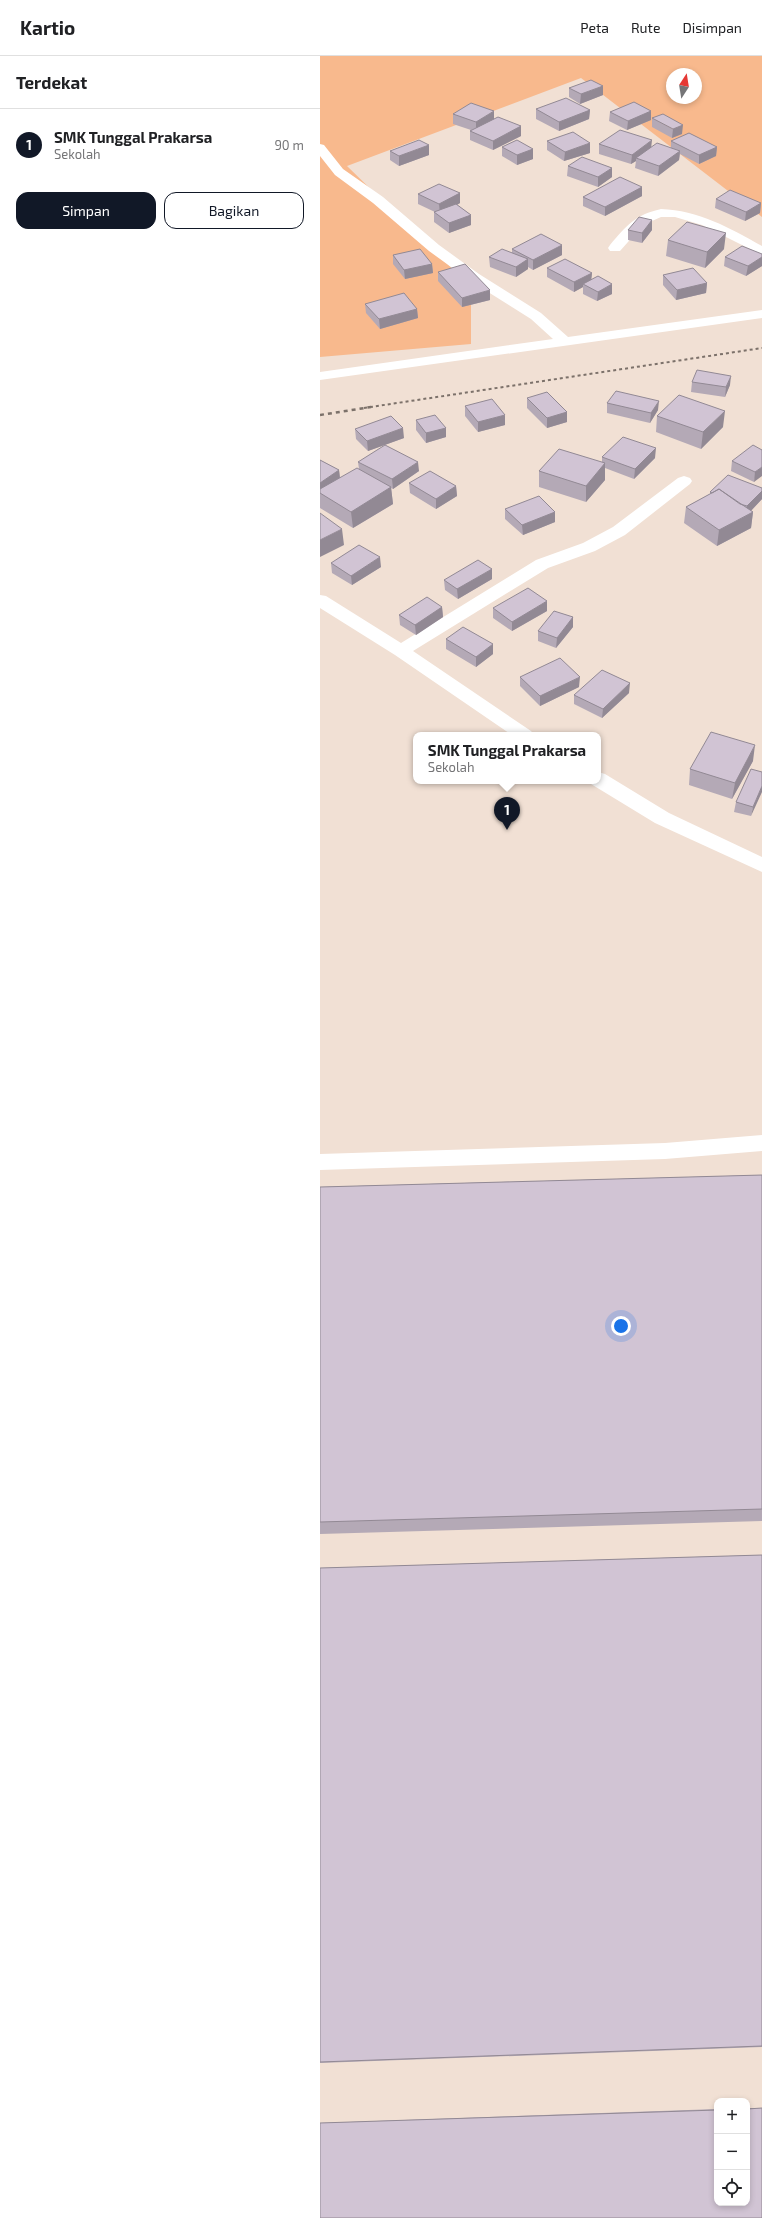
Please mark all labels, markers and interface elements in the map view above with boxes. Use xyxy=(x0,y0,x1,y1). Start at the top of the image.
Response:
text: Kartio xyxy=(20,16,75,39)
text: Peta xyxy=(580,19,609,36)
text: Rute xyxy=(631,19,660,36)
text: Disimpan xyxy=(682,19,742,36)
north arrow xyxy=(666,68,702,104)
text: Terdekat xyxy=(16,72,87,92)
text: SMK Tunggal Prakarsa xyxy=(54,128,212,146)
text: 1 xyxy=(26,137,32,153)
text: 90 m xyxy=(274,137,304,153)
text: Sekolah xyxy=(54,146,101,162)
button: Simpan xyxy=(16,192,156,229)
button: Bagikan xyxy=(164,192,304,229)
popup xyxy=(413,732,601,784)
text: SMK Tunggal Prakarsa xyxy=(428,741,586,759)
text: Sekolah xyxy=(428,759,474,775)
pin: 1 xyxy=(494,797,520,830)
your location xyxy=(611,1316,631,1336)
map controls xyxy=(714,2098,750,2206)
button: + xyxy=(714,2098,750,2134)
button: − xyxy=(714,2134,750,2170)
button: locate xyxy=(714,2170,750,2206)

